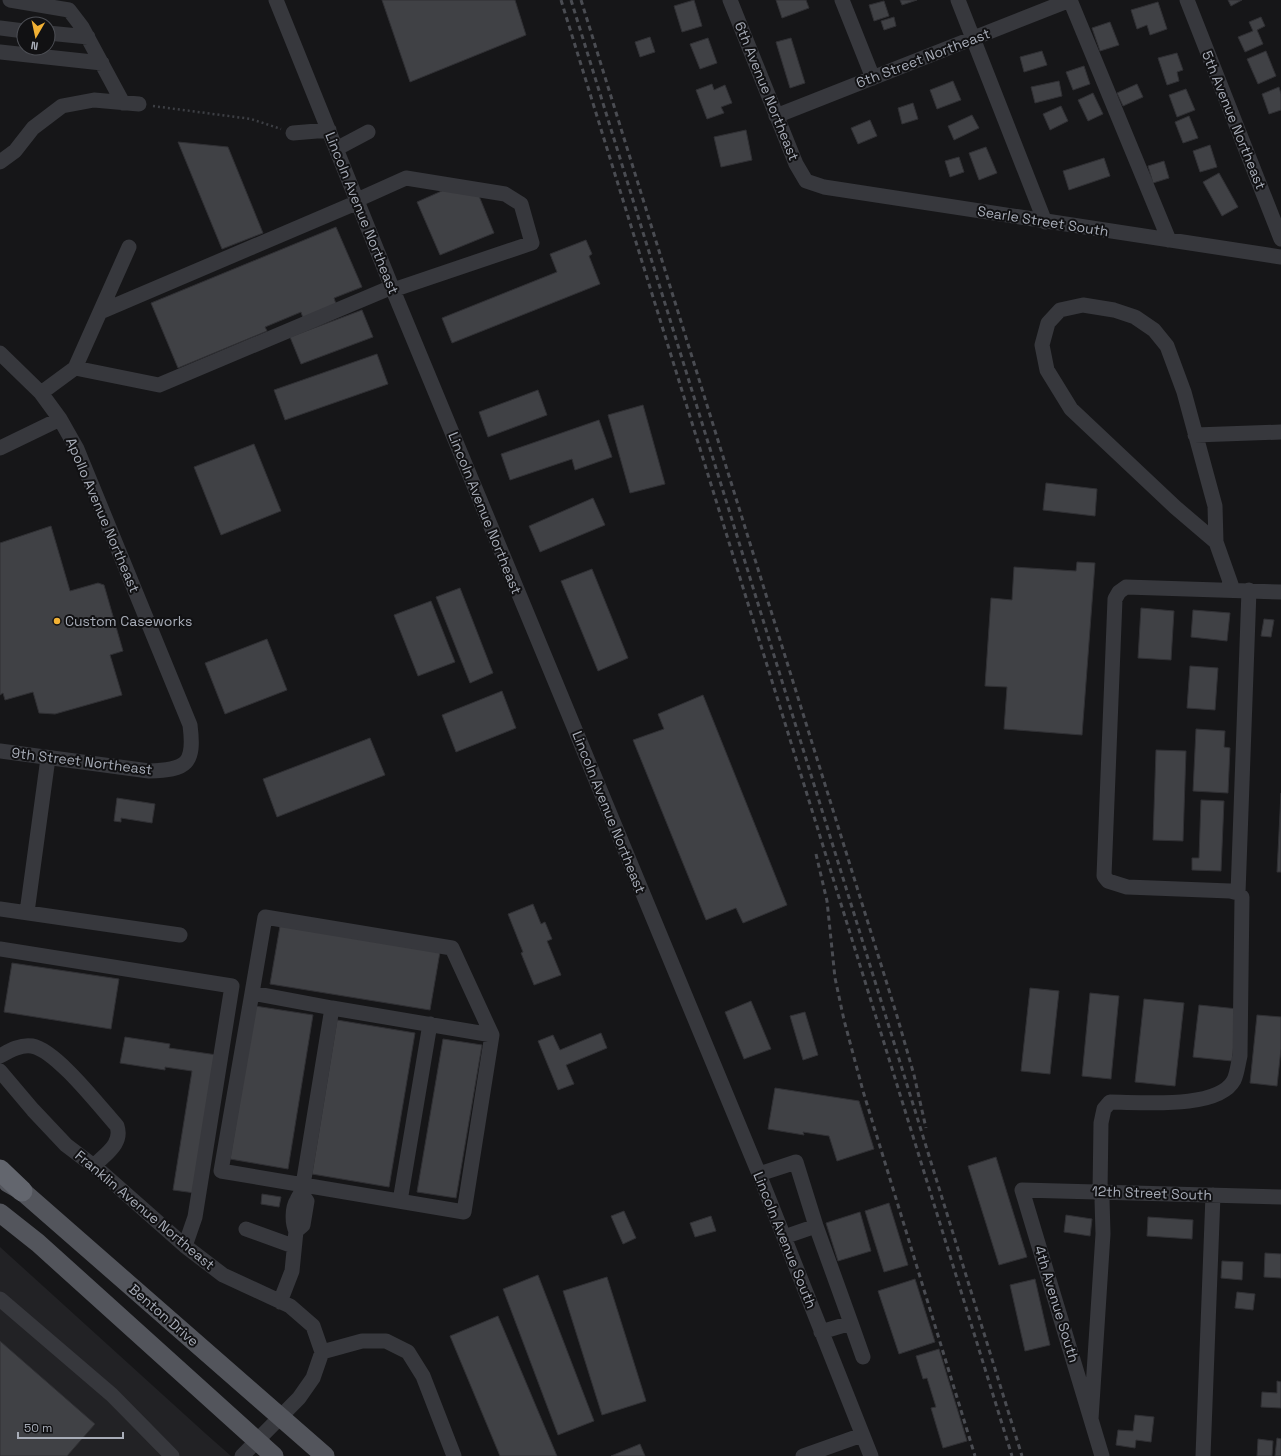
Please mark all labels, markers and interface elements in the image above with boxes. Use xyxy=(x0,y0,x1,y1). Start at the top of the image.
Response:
north arrow xyxy=(16,16,56,56)
street label: 6th Avenue Northeast xyxy=(731,19,803,163)
street label: 6th Street Northeast xyxy=(854,24,992,92)
text: N xyxy=(30,38,39,53)
street label: 5th Avenue Northeast xyxy=(1198,48,1270,192)
street label: Lincoln Avenue Northeast xyxy=(321,129,403,297)
street label: Searle Street South xyxy=(976,202,1110,240)
street label: Lincoln Avenue Northeast xyxy=(444,429,526,597)
street label: Apollo Avenue Northeast xyxy=(62,435,144,595)
place label: Custom Caseworks xyxy=(65,612,193,630)
marker: Custom Caseworks xyxy=(52,616,62,626)
street label: Lincoln Avenue Northeast xyxy=(568,728,650,896)
street label: 9th Street Northeast xyxy=(11,743,153,779)
street label: Franklin Avenue Northeast xyxy=(71,1146,219,1274)
street label: Lincoln Avenue South xyxy=(749,1169,821,1311)
street label: 12th Street South xyxy=(1092,1182,1212,1204)
street label: 4th Avenue South xyxy=(1031,1243,1083,1365)
street label: Benton Drive xyxy=(125,1280,203,1350)
scale bar xyxy=(18,1414,123,1440)
text: 50 m xyxy=(24,1420,52,1436)

